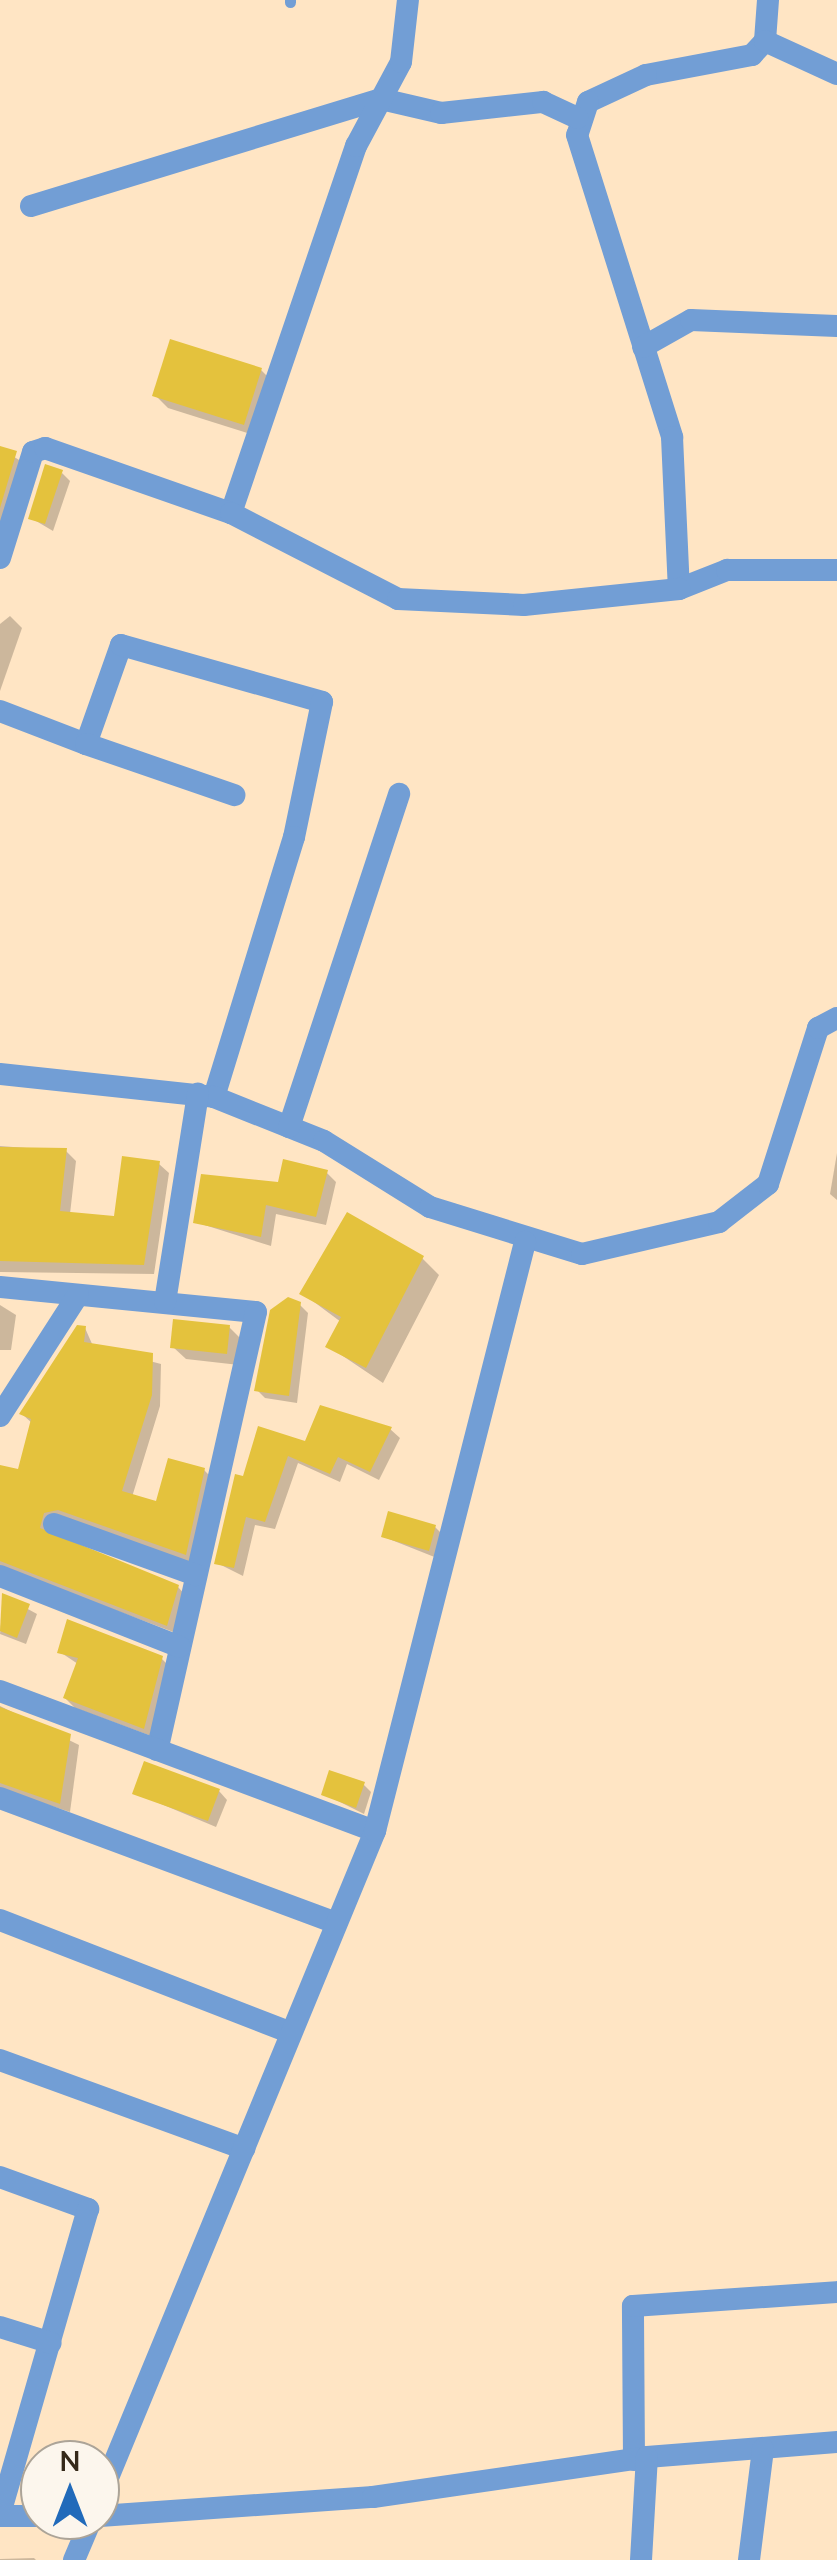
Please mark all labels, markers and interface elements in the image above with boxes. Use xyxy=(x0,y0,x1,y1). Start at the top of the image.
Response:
north arrow xyxy=(20,2440,120,2540)
text: N xyxy=(60,2443,80,2481)

